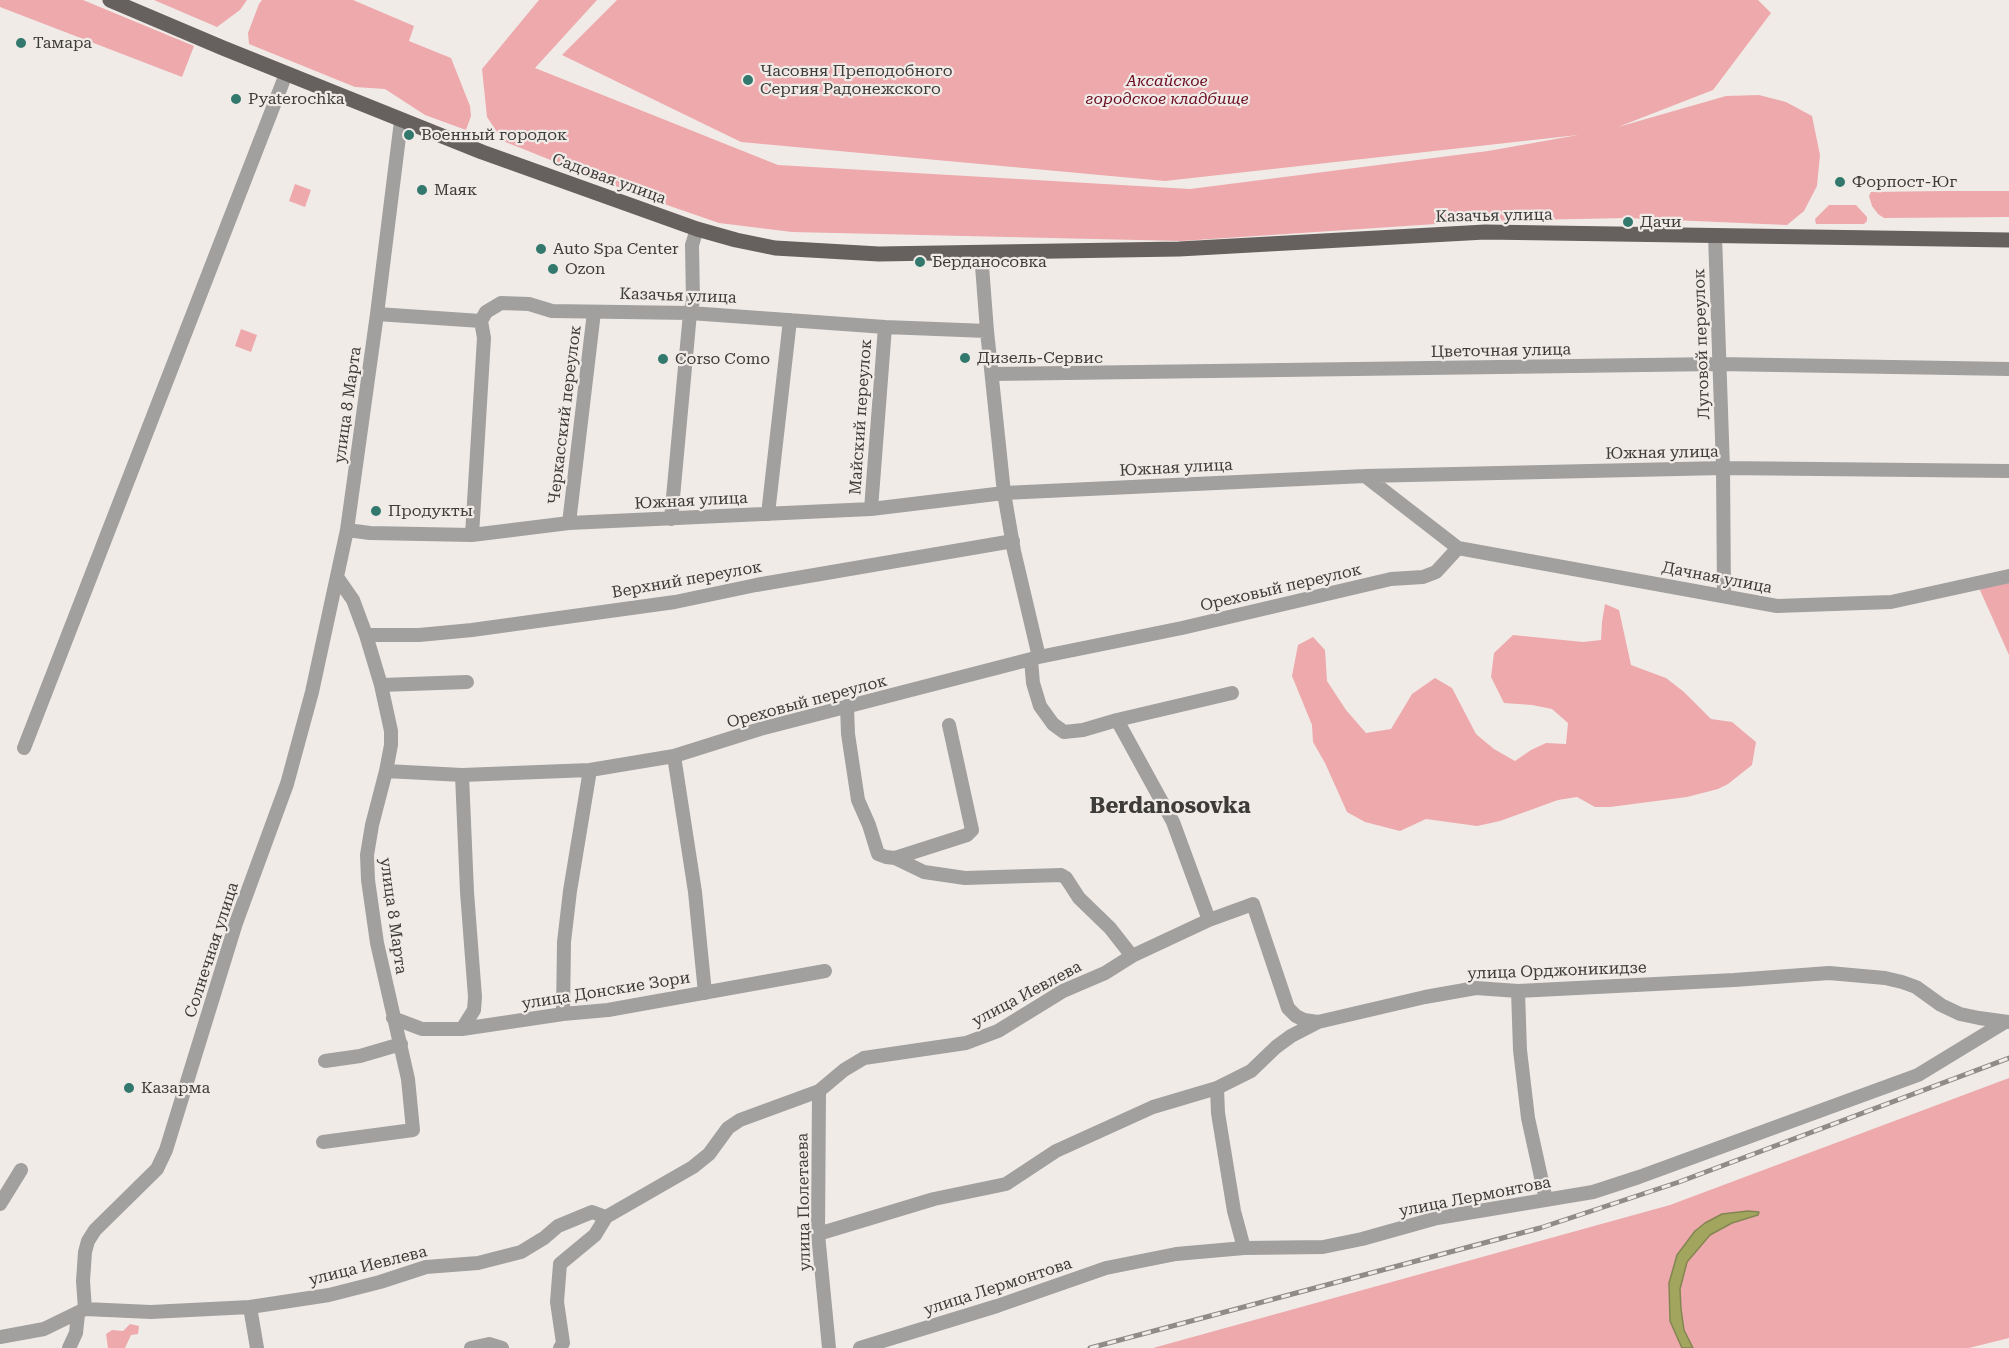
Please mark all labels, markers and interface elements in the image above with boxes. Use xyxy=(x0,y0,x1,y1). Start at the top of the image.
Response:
place label: Тамара xyxy=(33,33,92,53)
marker: Тамара xyxy=(14,36,28,50)
place label: Часовня Преподобного Сергия Радонежского xyxy=(760,61,953,99)
park label: Аксайское городское кладбище xyxy=(1085,71,1249,109)
marker: Часовня Преподобного Сергия Радонежского xyxy=(741,73,755,87)
place label: Pyaterochka xyxy=(248,89,344,109)
marker: Pyaterochka xyxy=(229,92,243,106)
place label: Военный городок xyxy=(421,125,567,145)
marker: Военный городок xyxy=(402,128,416,142)
street label: Садовая улица xyxy=(549,149,669,209)
place label: Форпост-Юг xyxy=(1852,172,1957,192)
marker: Форпост-Юг xyxy=(1833,175,1847,189)
place label: Маяк xyxy=(434,180,477,200)
marker: Маяк xyxy=(415,183,429,197)
street label: Казачья улица xyxy=(1435,205,1553,227)
place label: Дачи xyxy=(1640,212,1682,232)
marker: Дачи xyxy=(1621,215,1635,229)
place label: Auto Spa Center xyxy=(553,239,679,259)
marker: Auto Spa Center xyxy=(534,242,548,256)
place label: Берданосовка xyxy=(932,252,1047,272)
marker: Берданосовка xyxy=(913,255,927,269)
place label: Ozon xyxy=(565,259,605,279)
marker: Ozon xyxy=(546,262,560,276)
street label: Луговой переулок xyxy=(1690,268,1714,420)
street label: Казачья улица xyxy=(619,284,737,308)
street label: Черкасский переулок xyxy=(544,324,586,506)
street label: Майский переулок xyxy=(846,338,876,496)
street label: Цветочная улица xyxy=(1431,340,1571,362)
street label: улица 8 Марта xyxy=(330,346,366,464)
place label: Дизель-Сервис xyxy=(977,348,1103,368)
place label: Corso Como xyxy=(675,349,770,369)
marker: Дизель-Сервис xyxy=(958,351,972,365)
marker: Corso Como xyxy=(656,352,670,366)
street label: Южная улица xyxy=(1605,442,1719,464)
street label: Южная улица xyxy=(1119,455,1233,481)
street label: Южная улица xyxy=(634,488,748,514)
place label: Продукты xyxy=(388,501,473,521)
marker: Продукты xyxy=(369,504,383,518)
street label: Верхний переулок xyxy=(610,557,764,603)
street label: Дачная улица xyxy=(1660,558,1774,598)
street label: Ореховый переулок xyxy=(1198,560,1364,616)
street label: Ореховый переулок xyxy=(725,671,889,733)
district label: Berdanosovka xyxy=(1089,794,1251,820)
street label: улица 8 Марта xyxy=(375,857,411,975)
street label: Солнечная улица xyxy=(181,880,243,1020)
street label: улица Иевлева xyxy=(969,957,1085,1031)
street label: улица Орджоникидзе xyxy=(1467,958,1647,984)
street label: улица Донские Зори xyxy=(520,968,692,1014)
place label: Казарма xyxy=(141,1078,210,1098)
marker: Казарма xyxy=(122,1081,136,1095)
street label: улица Полетаева xyxy=(793,1133,815,1271)
street label: улица Лермонтова xyxy=(1397,1173,1553,1221)
street label: улица Иевлева xyxy=(307,1242,429,1290)
street label: улица Лермонтова xyxy=(922,1254,1074,1320)

